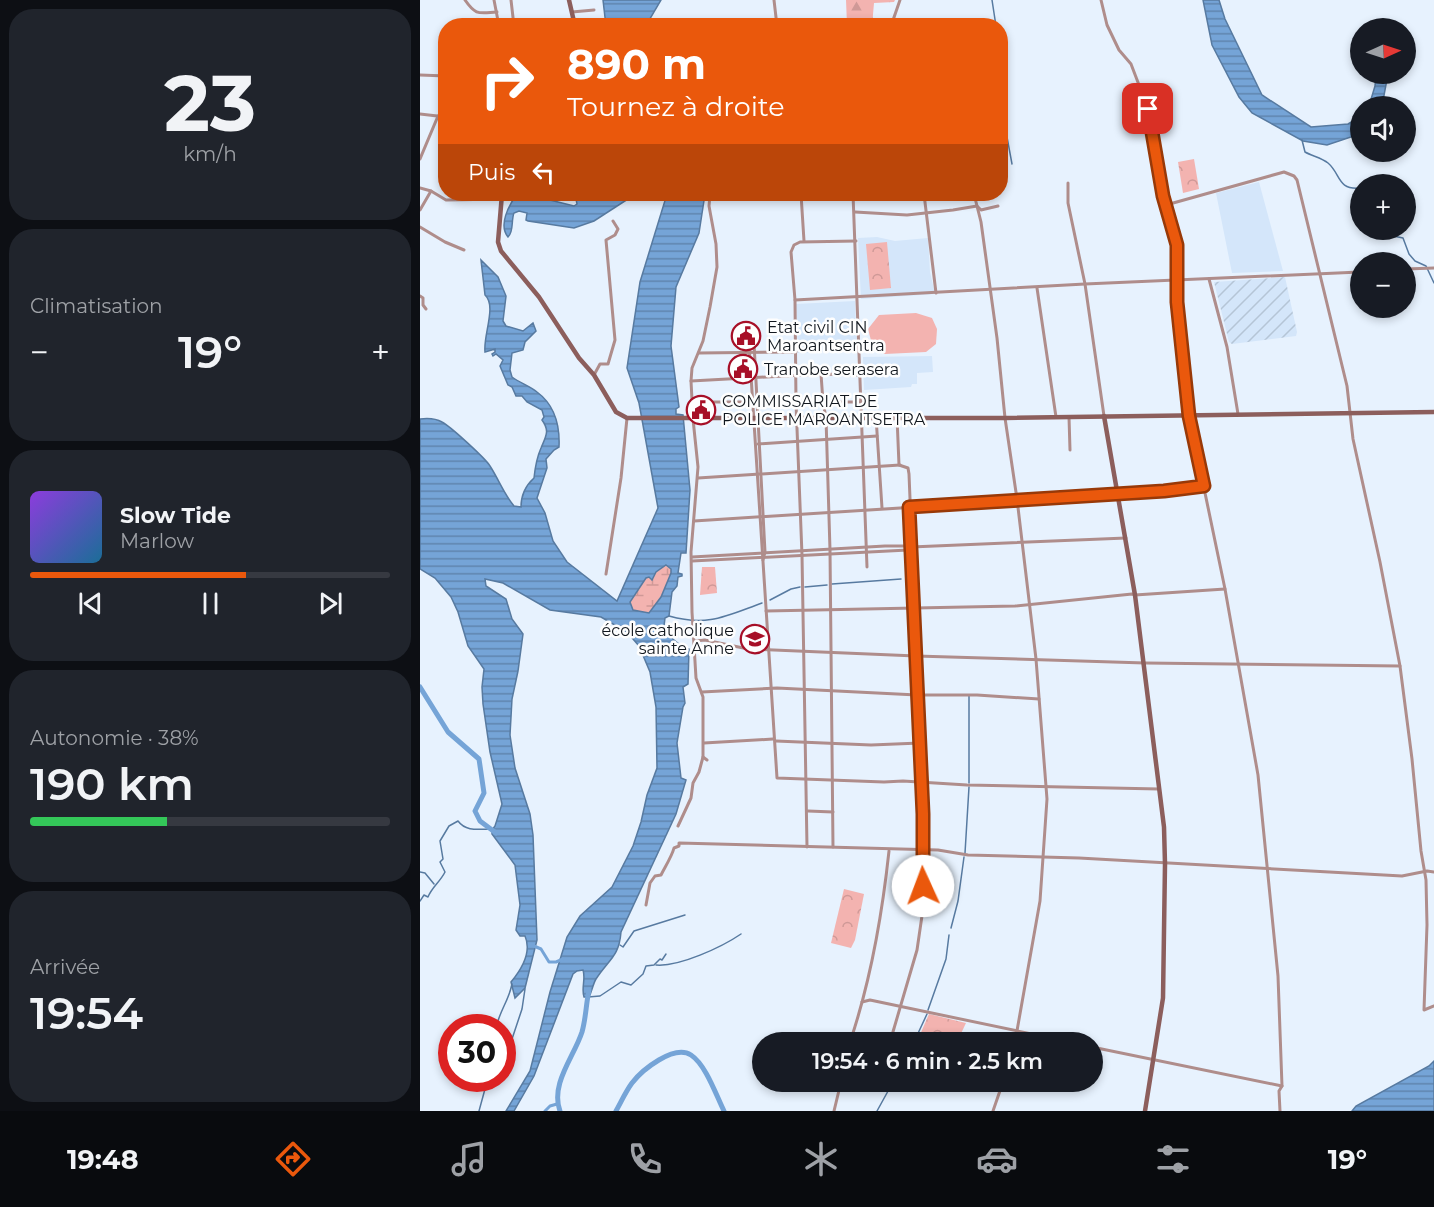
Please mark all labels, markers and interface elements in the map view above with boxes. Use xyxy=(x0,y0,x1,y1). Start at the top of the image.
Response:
north arrow xyxy=(1350,18,1416,84)
map controls xyxy=(1350,18,1416,318)
text: 890 m xyxy=(567,38,706,90)
icon: right xyxy=(468,42,546,120)
text: 23 xyxy=(164,55,256,151)
pin xyxy=(1122,83,1173,134)
text: Tournez à droite xyxy=(567,90,785,123)
icon: arrive xyxy=(1131,92,1164,125)
button: sound xyxy=(1350,96,1416,162)
text: km/h xyxy=(183,142,237,166)
icon: left xyxy=(527,156,560,189)
text: Puis xyxy=(468,159,515,186)
button: + xyxy=(1350,174,1416,240)
button: − xyxy=(1350,252,1416,318)
text: Climatisation xyxy=(30,294,163,318)
place label: Etat civil CIN Maroantsentra xyxy=(767,318,885,355)
public building icon: Etat civil CIN Maroantsentra xyxy=(730,320,762,352)
text: 19° xyxy=(178,324,242,379)
text: − xyxy=(30,332,49,372)
text: + xyxy=(371,332,390,372)
public building icon: Tranobe serasera xyxy=(727,353,759,385)
place label: Tranobe serasera xyxy=(764,360,899,379)
place label: COMMISSARIAT DE POLICE MAROANTSETRA xyxy=(722,392,926,429)
public building icon: COMMISSARIAT DE POLICE MAROANTSETRA xyxy=(685,394,717,426)
text: Slow Tide xyxy=(120,502,231,529)
text: Marlow xyxy=(120,529,194,553)
icon: previous xyxy=(74,587,107,620)
icon: pause xyxy=(194,587,227,620)
icon: next xyxy=(314,587,347,620)
place label: école catholique sainte Anne xyxy=(602,621,734,658)
school or university icon: école catholique sainte Anne xyxy=(739,623,771,655)
text: Autonomie · 38% xyxy=(30,726,199,750)
text: 190 km xyxy=(30,756,194,811)
position arrow xyxy=(891,854,955,918)
text: Arrivée xyxy=(30,955,100,979)
text: 19:54 xyxy=(30,985,143,1040)
speed limit sign: 30 xyxy=(438,1014,516,1092)
text: 19:54 · 6 min · 2.5 km xyxy=(812,1048,1043,1075)
icon: directions xyxy=(272,1138,314,1180)
icon: music xyxy=(448,1138,490,1180)
icon: phone xyxy=(624,1138,666,1180)
icon: climate xyxy=(800,1138,842,1180)
icon: car xyxy=(976,1138,1018,1180)
icon: filters xyxy=(1152,1138,1194,1180)
text: 19:48 xyxy=(67,1143,139,1176)
text: 19° xyxy=(1328,1143,1367,1176)

